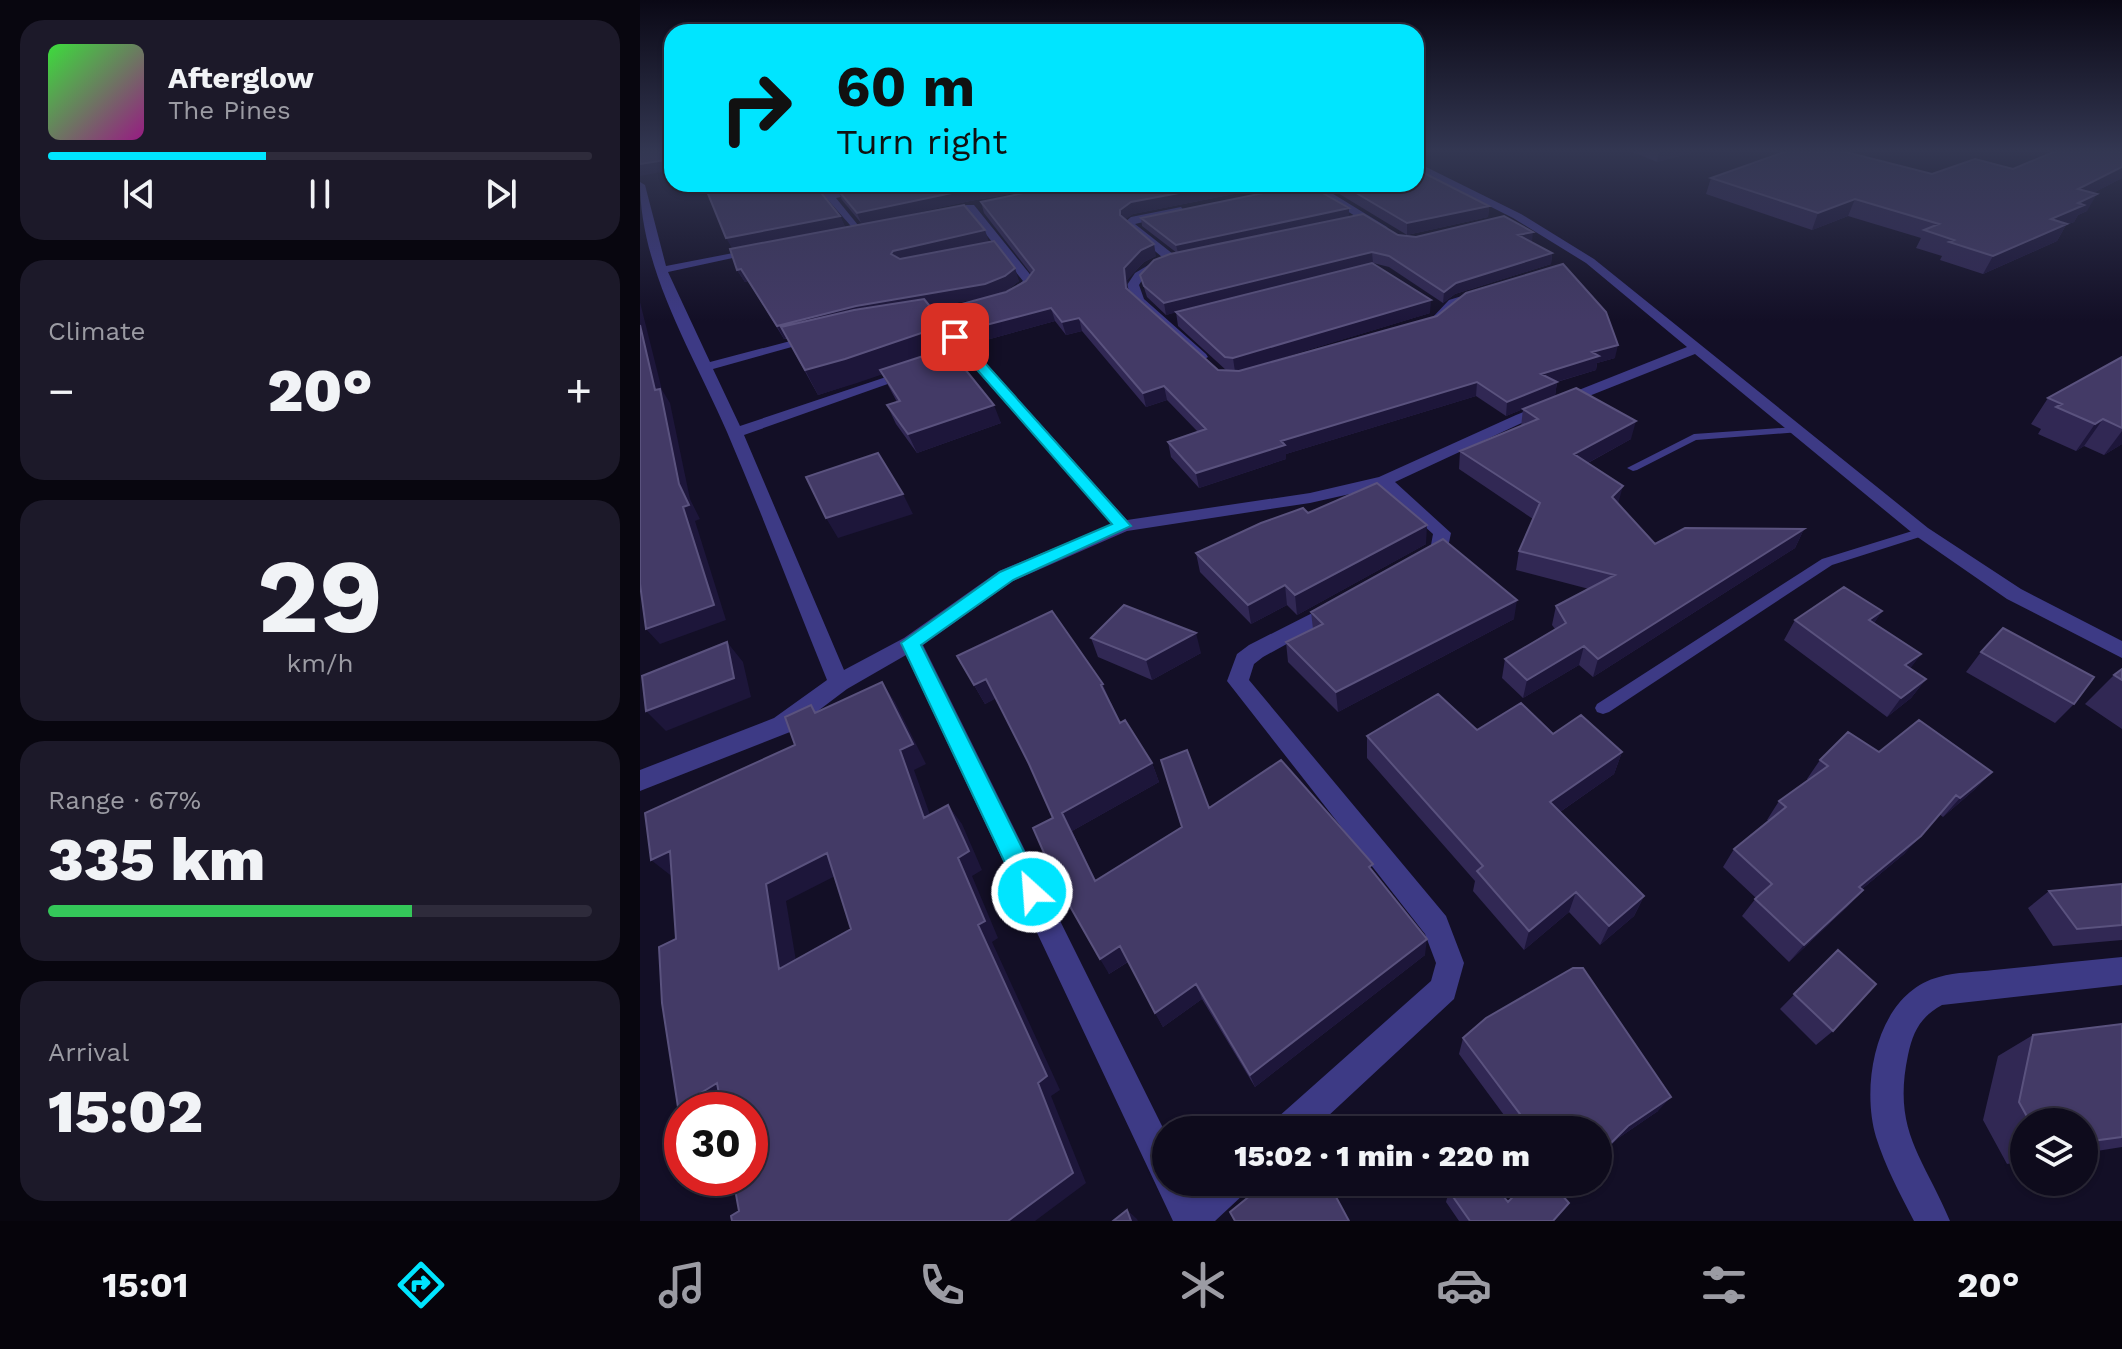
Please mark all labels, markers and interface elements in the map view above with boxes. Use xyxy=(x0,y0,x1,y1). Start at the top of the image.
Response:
text: 60 m xyxy=(836,54,975,120)
icon: right xyxy=(704,56,808,160)
text: Afterglow xyxy=(168,60,314,95)
text: The Pines xyxy=(168,95,291,125)
text: Turn right xyxy=(836,121,1007,163)
icon: previous xyxy=(117,172,161,216)
icon: pause xyxy=(298,172,342,216)
icon: next xyxy=(479,172,523,216)
pin xyxy=(921,303,989,371)
icon: arrive xyxy=(933,315,977,359)
text: Climate xyxy=(48,316,146,346)
text: 20° xyxy=(267,355,373,426)
text: − xyxy=(48,365,75,417)
text: + xyxy=(565,365,592,417)
text: 29 xyxy=(257,535,383,657)
text: km/h xyxy=(287,648,353,678)
text: Range · 67% xyxy=(48,785,201,815)
text: 335 km xyxy=(48,824,265,895)
position arrow xyxy=(990,850,1074,934)
text: Arrival xyxy=(48,1037,129,1067)
text: 15:02 xyxy=(48,1076,203,1147)
speed limit sign: 30 xyxy=(664,1092,768,1196)
map controls xyxy=(2010,1108,2098,1196)
button: layers xyxy=(2010,1108,2098,1196)
text: 15:02 · 1 min · 220 m xyxy=(1234,1138,1530,1173)
icon: directions xyxy=(393,1257,449,1313)
icon: music xyxy=(654,1257,710,1313)
icon: phone xyxy=(914,1257,970,1313)
icon: climate xyxy=(1175,1257,1231,1313)
icon: car xyxy=(1436,1257,1492,1313)
icon: filters xyxy=(1696,1257,1752,1313)
text: 15:01 xyxy=(102,1264,188,1306)
text: 20° xyxy=(1957,1264,2020,1306)

